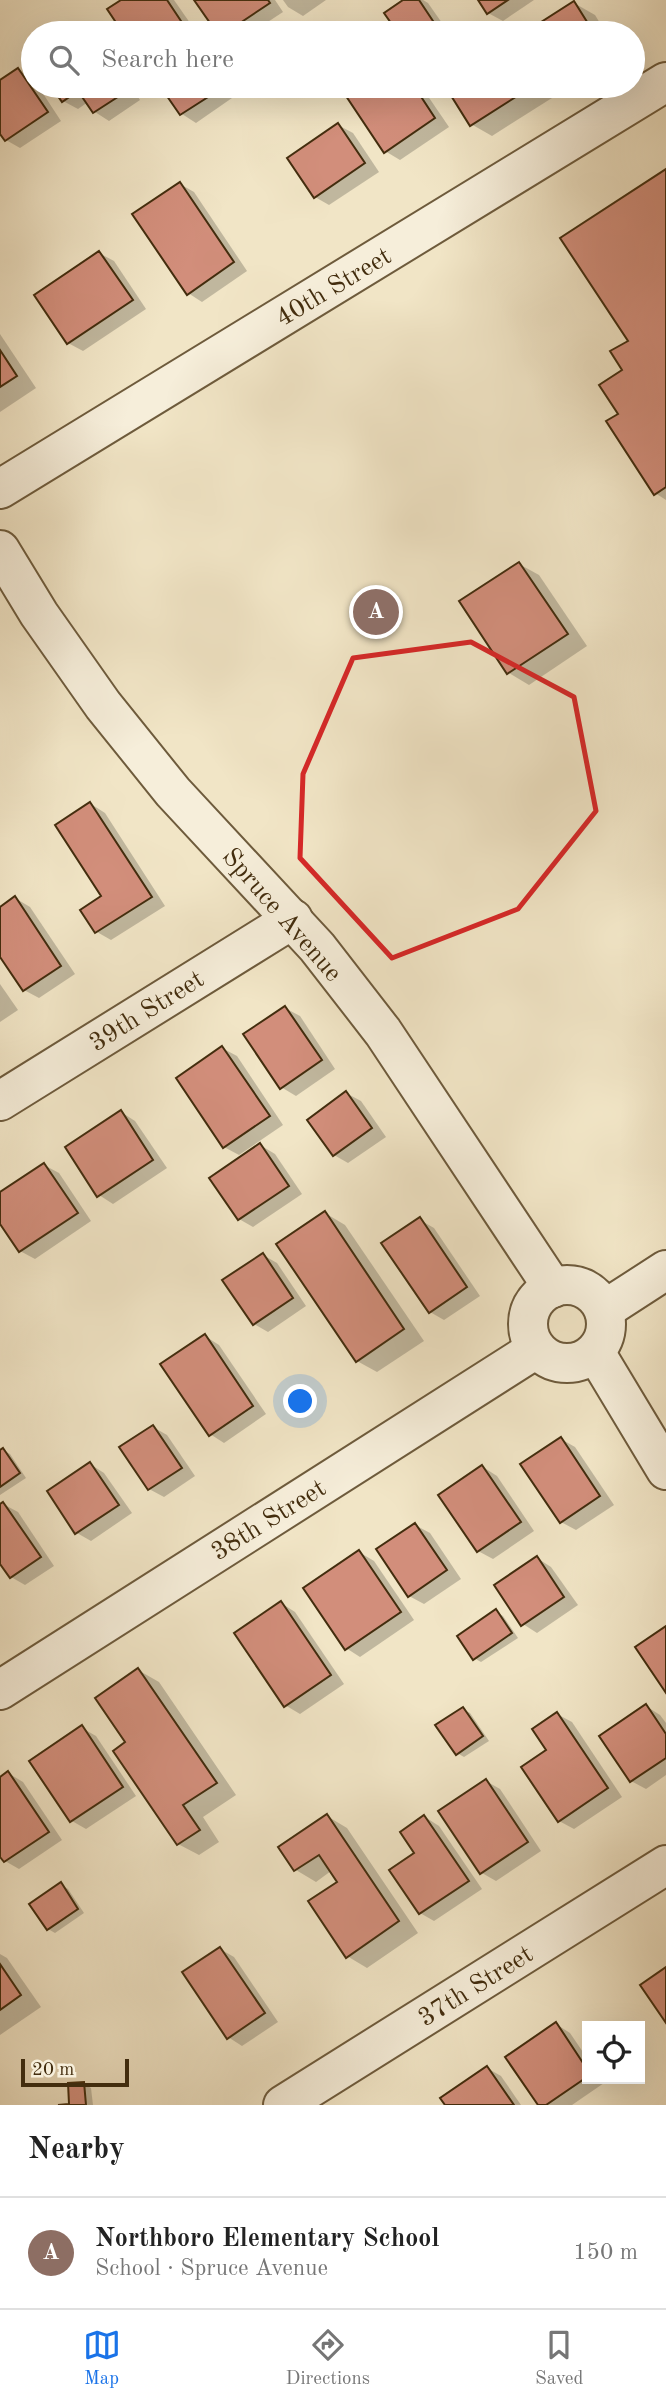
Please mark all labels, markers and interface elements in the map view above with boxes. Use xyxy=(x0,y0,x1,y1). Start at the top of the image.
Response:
search box xyxy=(21,21,645,98)
icon: search xyxy=(45,41,83,79)
text: Search here xyxy=(101,47,234,73)
street label: 40th Street xyxy=(272,243,396,332)
pin: A xyxy=(353,586,399,638)
street label: Spruce Avenue xyxy=(217,844,346,987)
street label: 39th Street xyxy=(85,966,209,1057)
your location xyxy=(283,1384,317,1418)
street label: 38th Street xyxy=(207,1475,331,1566)
street label: 37th Street xyxy=(414,1941,538,2032)
map controls xyxy=(582,2021,645,2084)
button: locate xyxy=(582,2021,645,2084)
scale bar xyxy=(21,2056,130,2088)
text: 20 m xyxy=(32,2061,74,2080)
text: Nearby xyxy=(28,2135,125,2165)
text: Northboro Elementary School xyxy=(95,2226,439,2252)
text: A xyxy=(42,2241,60,2264)
text: 150 m xyxy=(573,2241,638,2264)
text: School · Spruce Avenue xyxy=(95,2257,328,2280)
tab: Map xyxy=(83,2326,121,2391)
tab: Directions xyxy=(286,2326,370,2391)
tab: Saved xyxy=(535,2326,583,2391)

